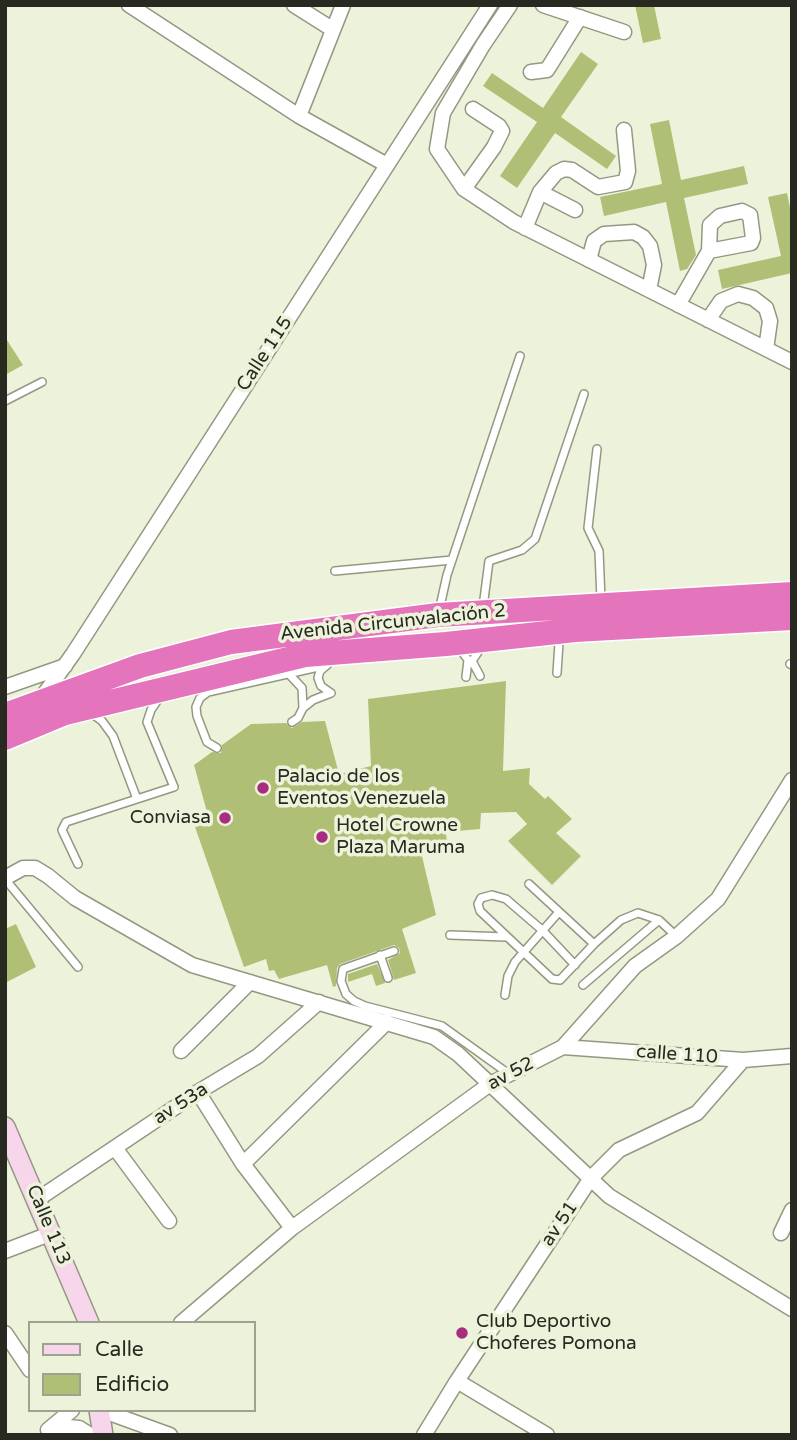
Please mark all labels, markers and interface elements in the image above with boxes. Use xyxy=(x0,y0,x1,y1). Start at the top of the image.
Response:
street label: Calle 115 xyxy=(232,312,298,396)
street label: Avenida Circunvalación 2 xyxy=(279,600,507,646)
place label: Palacio de los Eventos Venezuela xyxy=(277,766,446,810)
marker: Palacio de los Eventos Venezuela xyxy=(255,780,271,796)
place label: Conviasa xyxy=(130,807,211,829)
marker: Conviasa xyxy=(217,810,233,826)
place label: Hotel Crowne Plaza Maruma xyxy=(336,815,465,859)
marker: Hotel Crowne Plaza Maruma xyxy=(314,829,330,845)
street label: calle 110 xyxy=(635,1041,719,1069)
street label: av 52 xyxy=(484,1052,538,1096)
street label: av 53a xyxy=(150,1078,212,1130)
street label: Calle 113 xyxy=(21,1182,75,1268)
street label: av 51 xyxy=(537,1197,583,1251)
place label: Club Deportivo Choferes Pomona xyxy=(476,1311,637,1355)
legend xyxy=(28,1321,256,1412)
marker: Club Deportivo Choferes Pomona xyxy=(454,1325,470,1341)
text: Calle xyxy=(95,1337,144,1362)
text: Edificio xyxy=(95,1372,169,1397)

